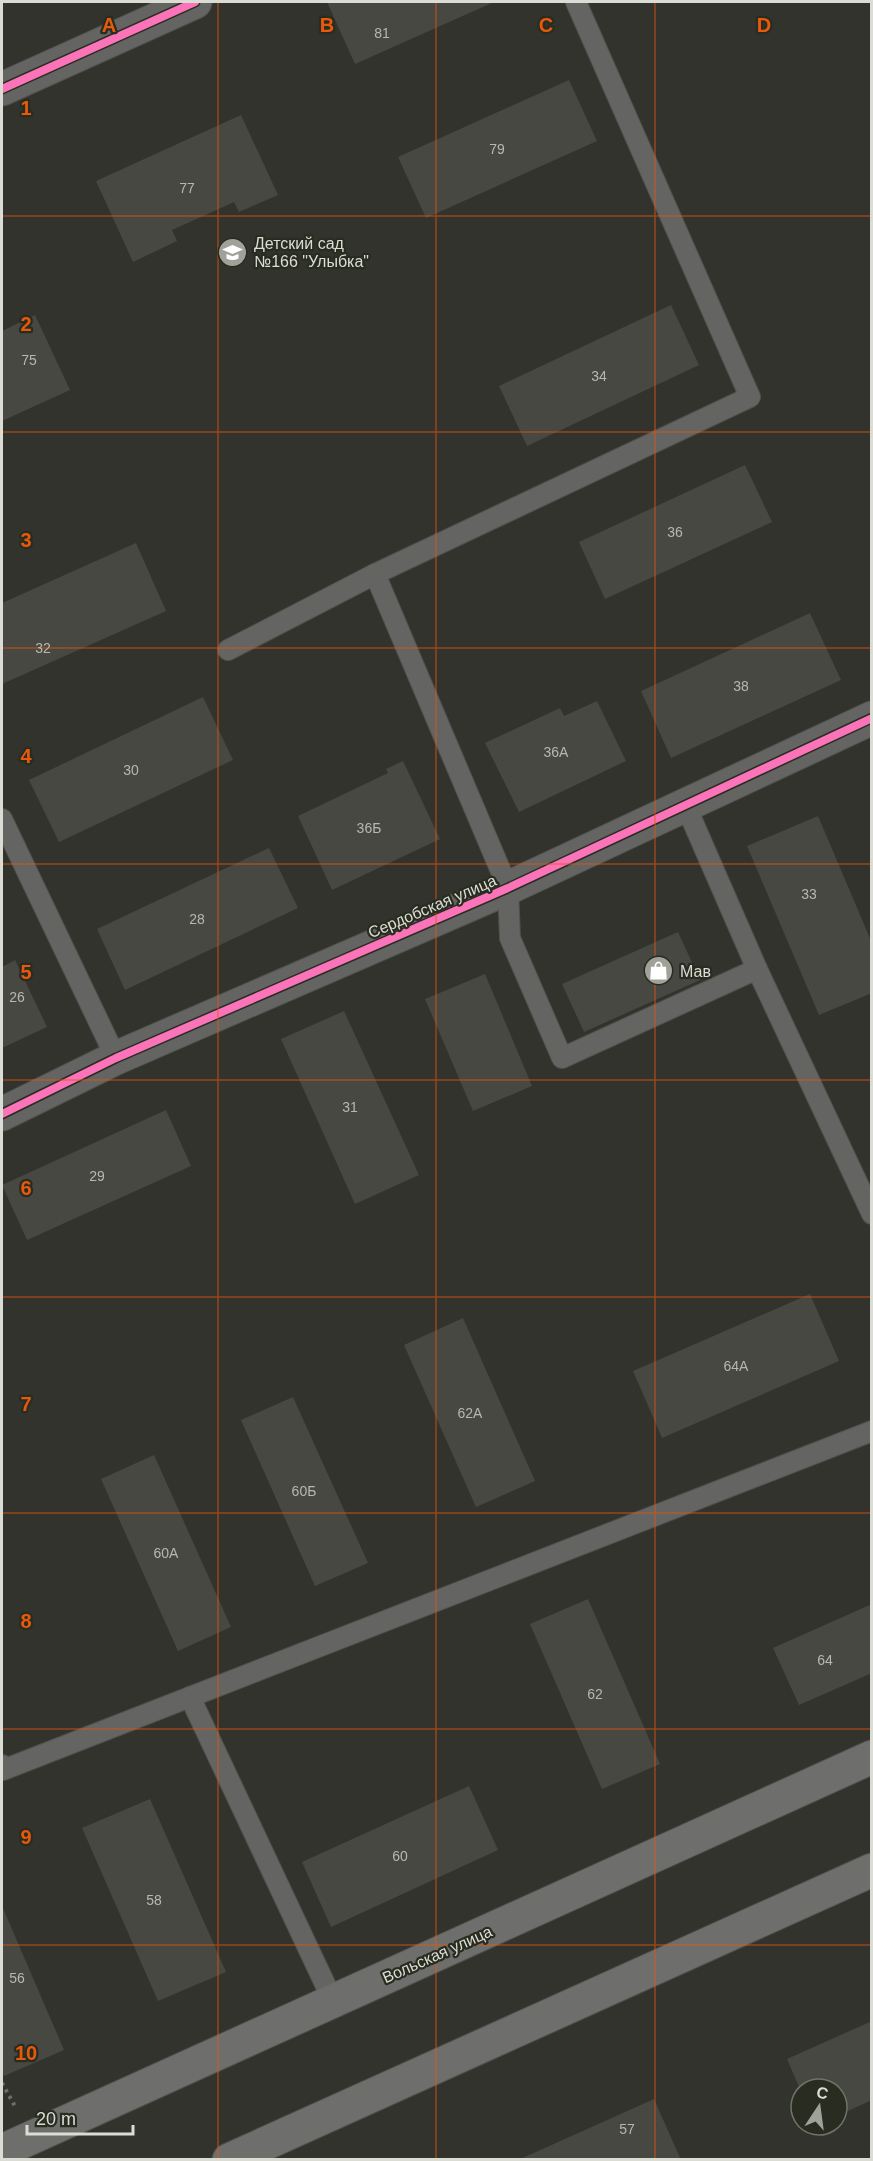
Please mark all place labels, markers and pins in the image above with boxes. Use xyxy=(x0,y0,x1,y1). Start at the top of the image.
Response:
place label: Детский сад №166 "Улыбка" xyxy=(254,235,369,270)
school or university icon: Детский сад №166 "Улыбка" xyxy=(217,236,249,268)
shop icon: Мав xyxy=(643,955,675,987)
place label: Мав xyxy=(680,963,711,980)

